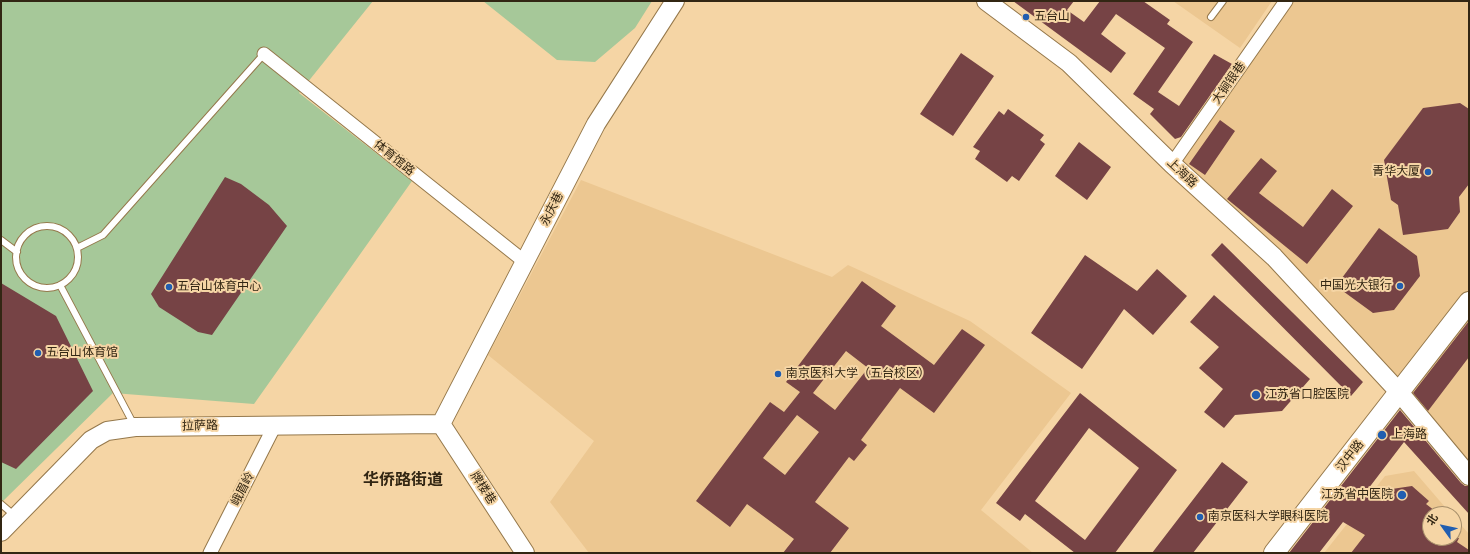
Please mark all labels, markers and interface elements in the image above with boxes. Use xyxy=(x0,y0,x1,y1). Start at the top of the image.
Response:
place label: 五台山 xyxy=(1034,10,1070,24)
marker: 五台山 xyxy=(1021,12,1031,22)
street label: 大锏银巷 xyxy=(1209,59,1249,107)
street label: 体育馆路 xyxy=(371,137,417,179)
street label: 上海路 xyxy=(1164,155,1200,191)
place label: 青华大厦 xyxy=(1372,165,1420,179)
marker: 青华大厦 xyxy=(1423,167,1433,177)
street label: 永庆巷 xyxy=(537,190,567,228)
place label: 中国光大银行 xyxy=(1320,279,1392,293)
place label: 五台山体育中心 xyxy=(177,280,261,294)
marker: 中国光大银行 xyxy=(1395,281,1405,291)
marker: 五台山体育中心 xyxy=(164,282,174,292)
place label: 五台山体育馆 xyxy=(46,346,118,360)
marker: 五台山体育馆 xyxy=(33,348,43,358)
place label: 南京医科大学（五台校区） xyxy=(786,367,930,381)
marker: 南京医科大学（五台校区） xyxy=(773,369,783,379)
place label: 江苏省口腔医院 xyxy=(1265,388,1349,402)
marker: 江苏省口腔医院 xyxy=(1250,389,1262,401)
street label: 拉萨路 xyxy=(182,418,218,434)
place label: 上海路 xyxy=(1391,428,1427,442)
marker: 上海路 xyxy=(1376,429,1388,441)
street label: 汉中路 xyxy=(1333,437,1367,475)
street label: 牌楼巷 xyxy=(467,469,499,507)
street label: 峨眉岭 xyxy=(228,470,258,508)
district label: 华侨路街道 xyxy=(363,470,443,490)
place label: 江苏省中医院 xyxy=(1321,488,1393,502)
marker: 江苏省中医院 xyxy=(1396,489,1408,501)
north arrow xyxy=(1422,506,1462,546)
place label: 南京医科大学眼科医院 xyxy=(1208,510,1328,524)
marker: 南京医科大学眼科医院 xyxy=(1195,512,1205,522)
text: 北 xyxy=(1424,512,1441,528)

